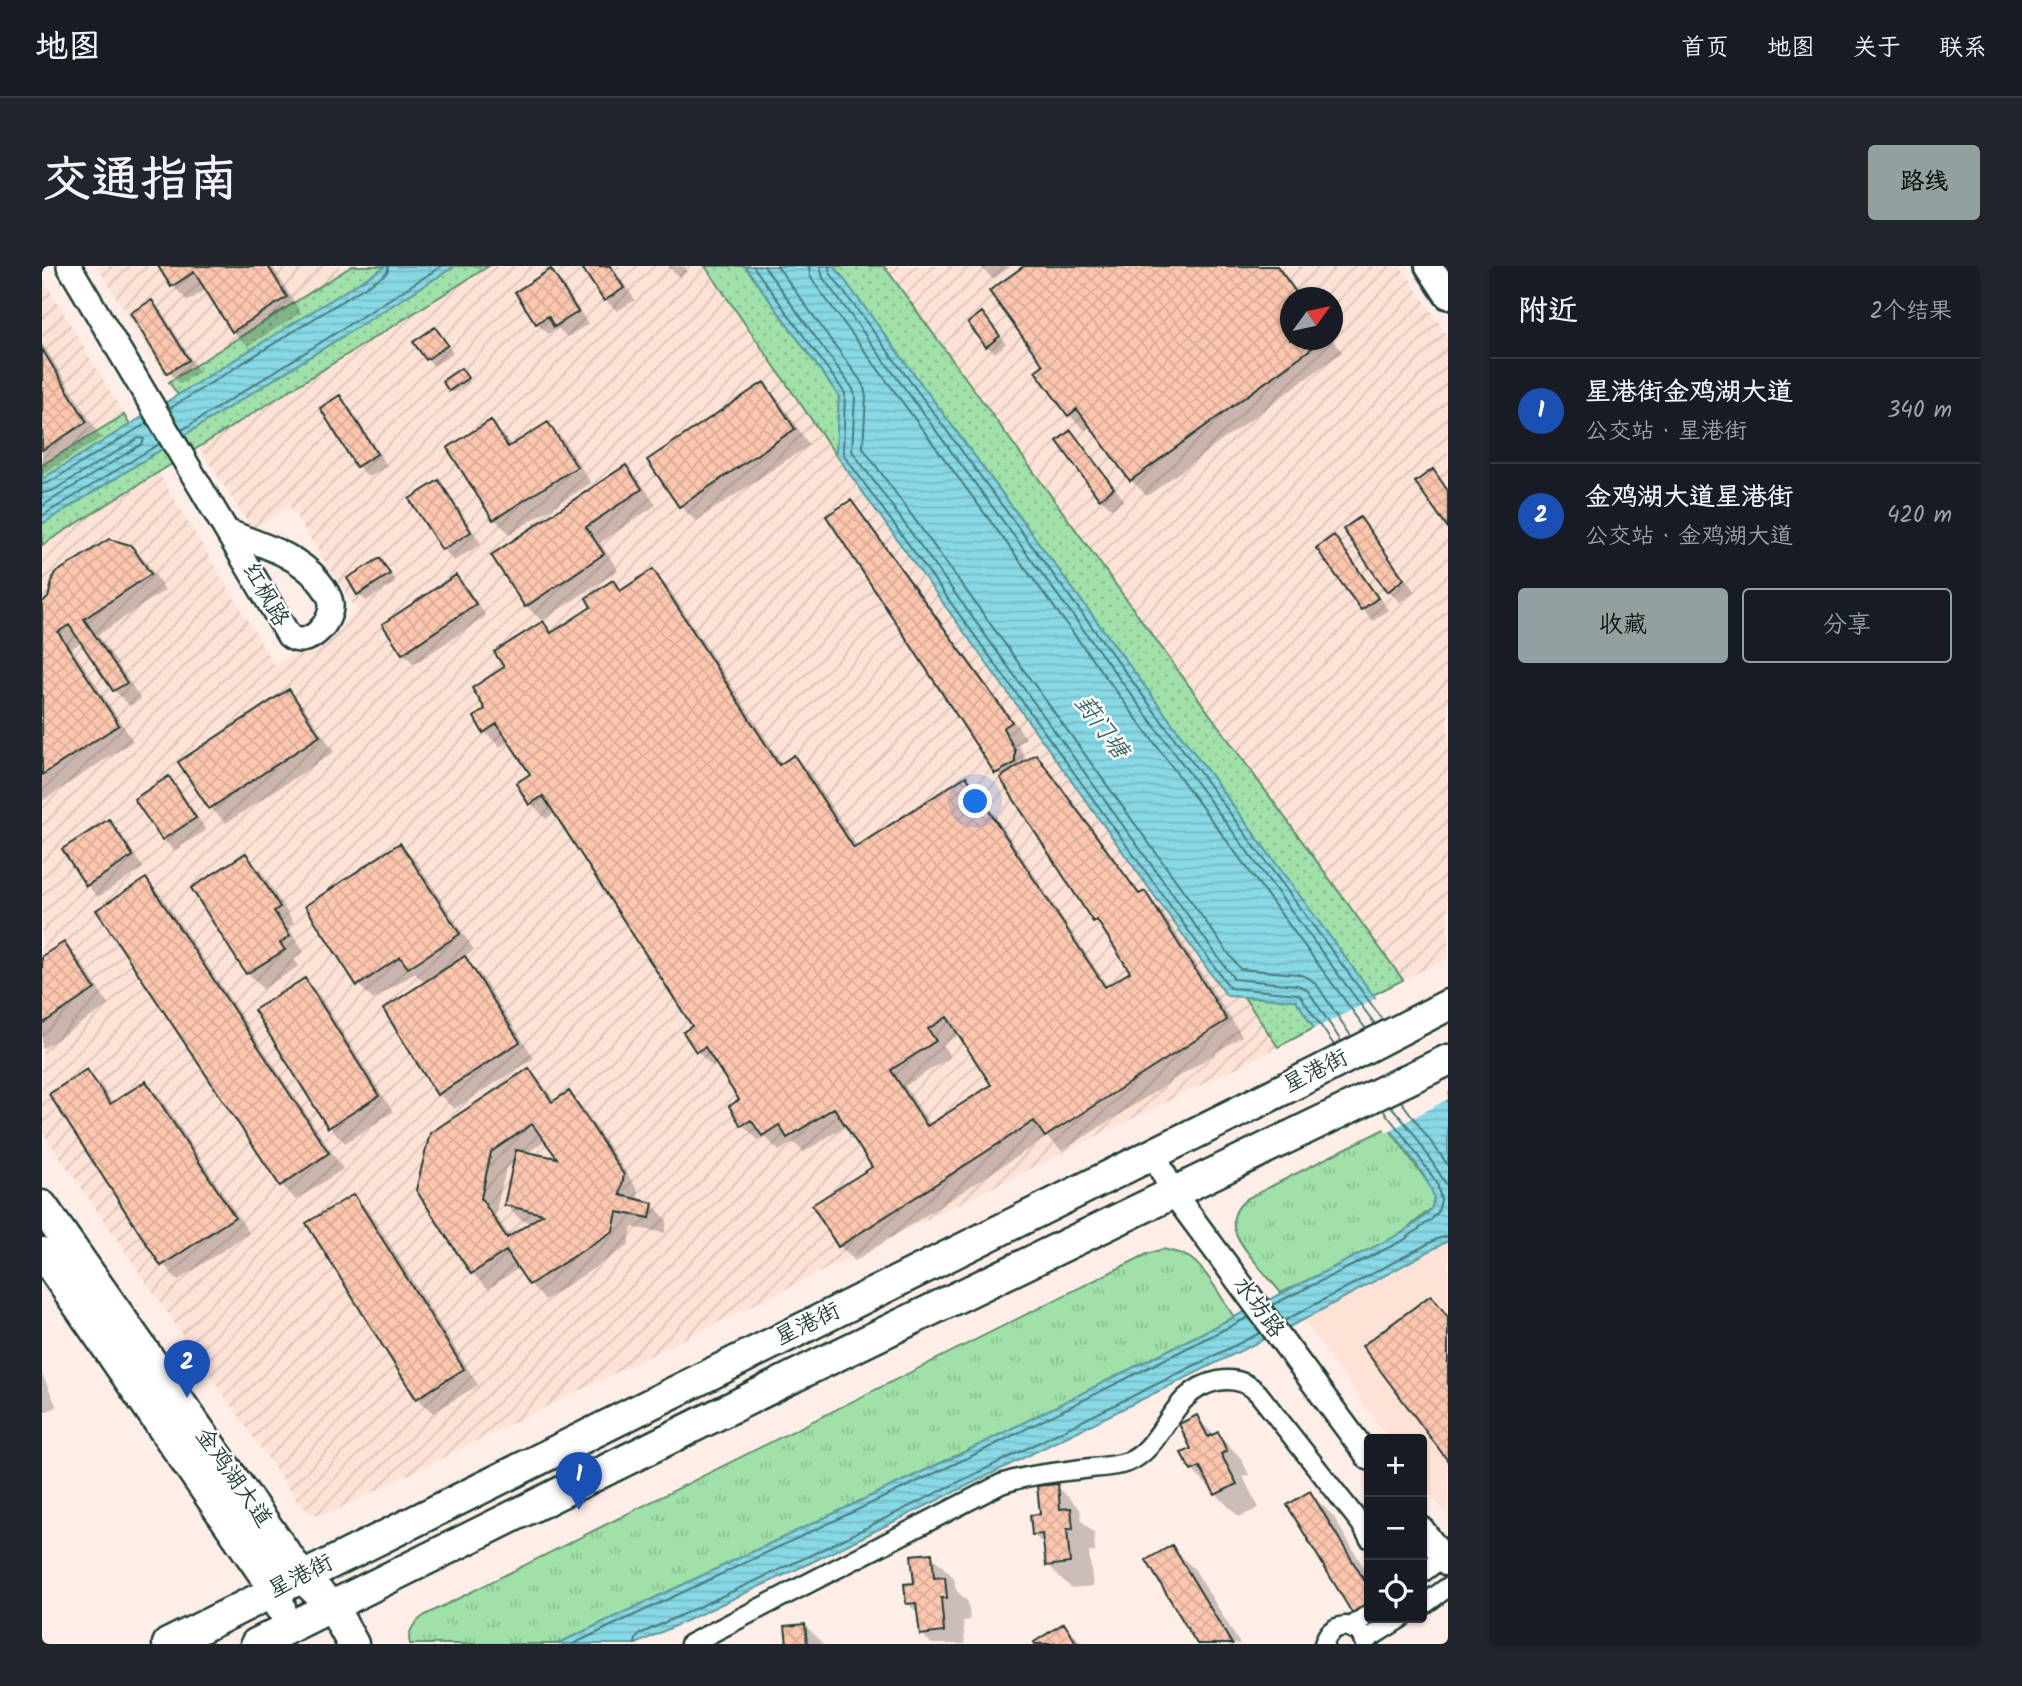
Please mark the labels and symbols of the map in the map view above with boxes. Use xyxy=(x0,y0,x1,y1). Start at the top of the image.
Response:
north arrow xyxy=(1280,287,1343,350)
street label: 红枫路 xyxy=(232,556,298,634)
water label: 葑门塘 xyxy=(1064,686,1140,770)
your location xyxy=(958,784,992,818)
street label: 星港街 xyxy=(1277,1040,1355,1104)
street label: 水坊路 xyxy=(1223,1270,1293,1346)
street label: 星港街 xyxy=(769,1294,847,1356)
pin: 2 xyxy=(164,1340,210,1398)
street label: 金鸡湖大道 xyxy=(185,1421,281,1535)
pin: 1 xyxy=(556,1452,602,1510)
street label: 星港街 xyxy=(262,1545,340,1609)

